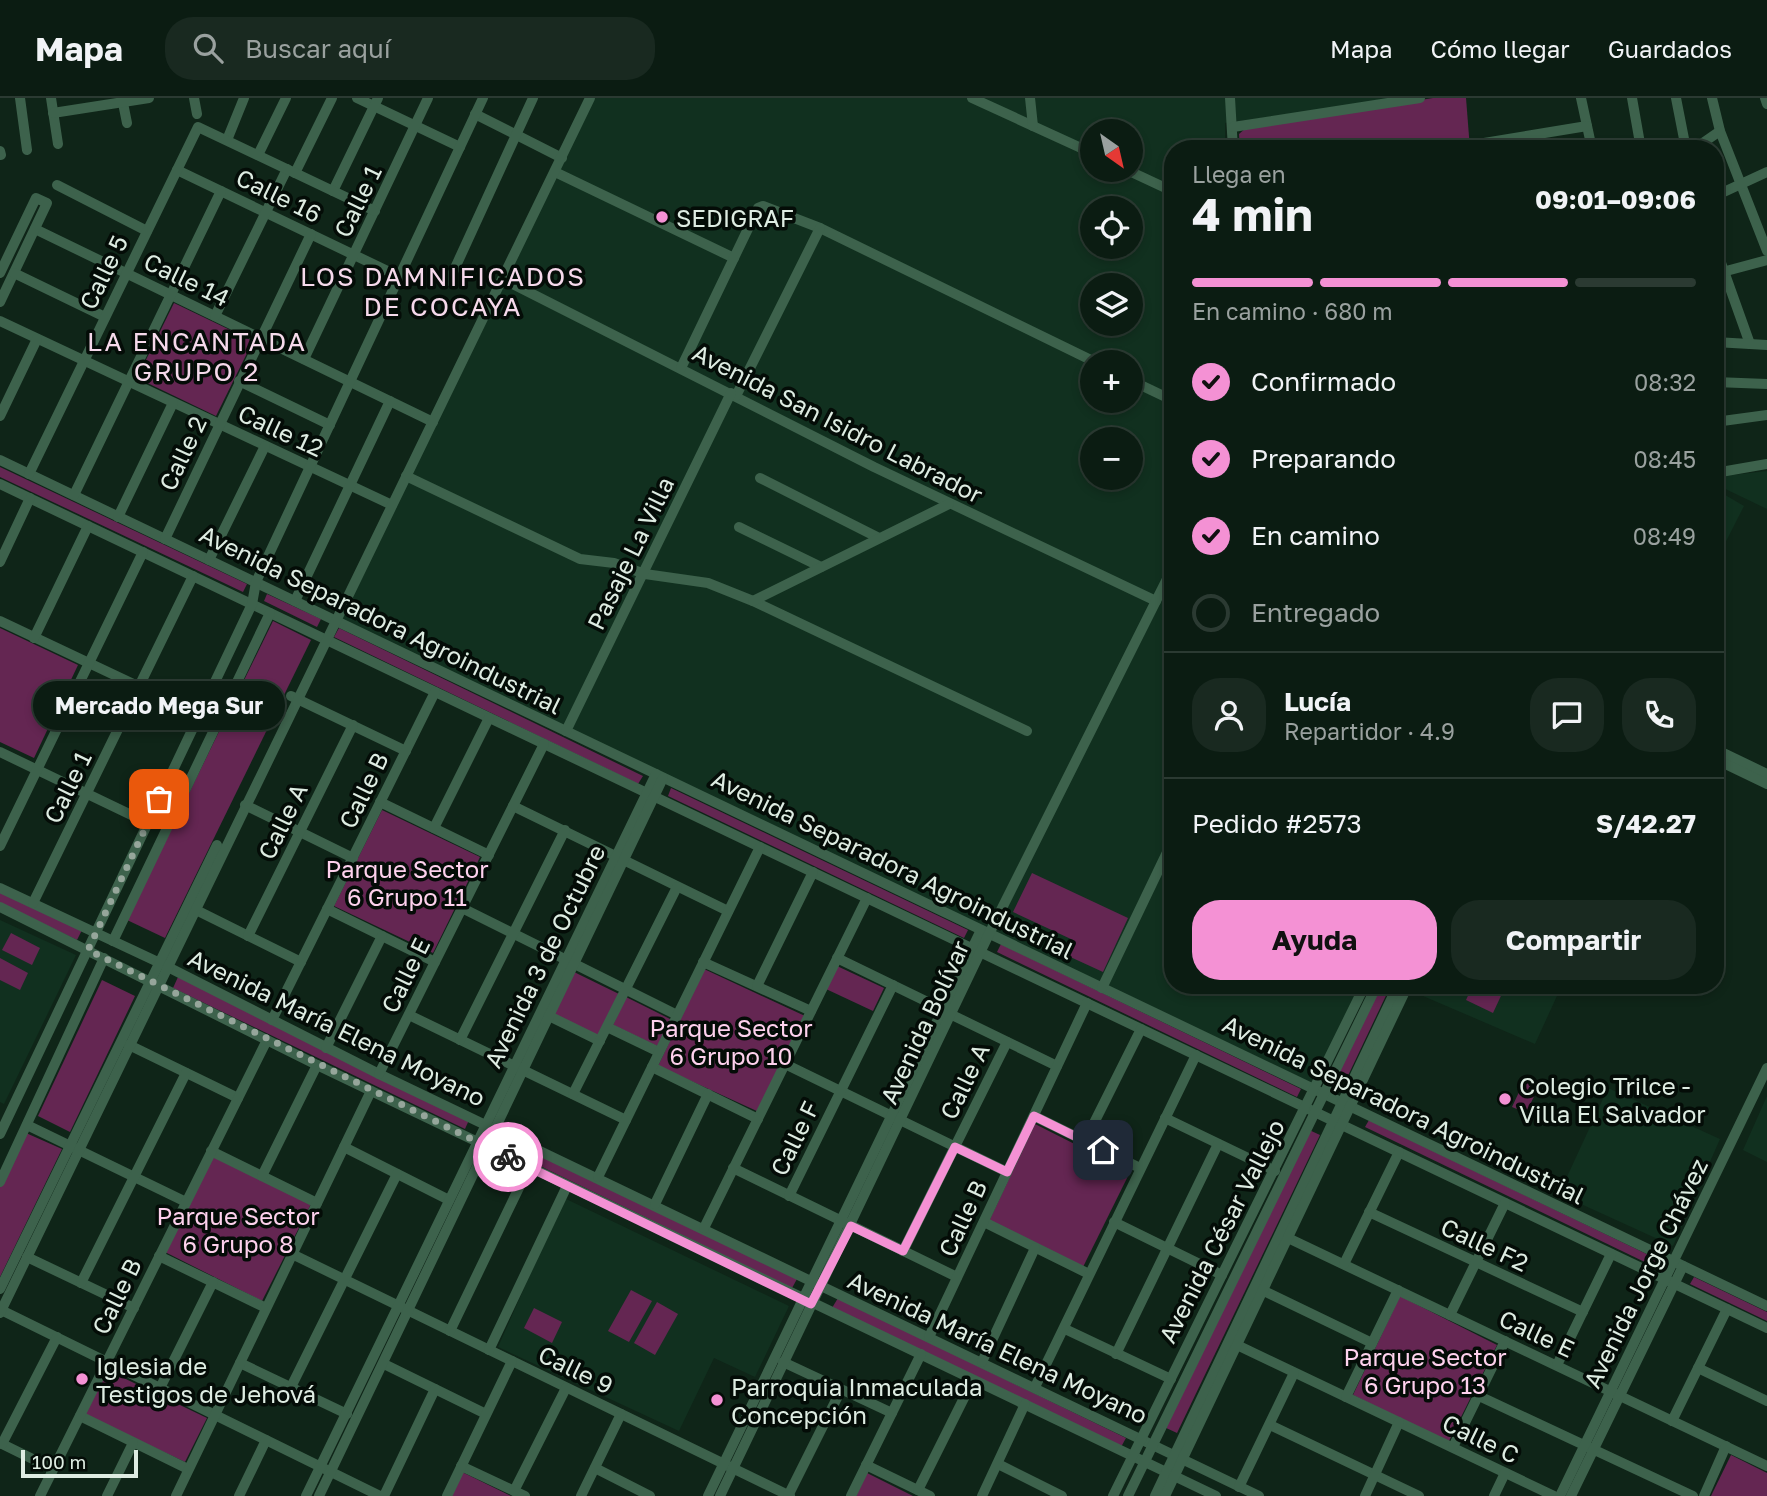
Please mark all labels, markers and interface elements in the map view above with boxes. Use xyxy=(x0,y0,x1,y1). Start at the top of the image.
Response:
search box xyxy=(165,17,655,80)
text: Mapa xyxy=(35,29,123,68)
icon: search xyxy=(189,29,227,67)
text: Buscar aquí xyxy=(245,33,391,64)
text: Mapa xyxy=(1330,34,1393,63)
text: Cómo llegar xyxy=(1431,34,1570,63)
text: Guardados xyxy=(1608,34,1732,63)
north arrow xyxy=(1080,119,1143,182)
map controls xyxy=(1080,119,1143,490)
street label: Calle 1 xyxy=(327,160,387,242)
text: Llega en xyxy=(1192,160,1286,188)
street label: Calle 16 xyxy=(232,162,326,228)
text: 09:01–09:06 xyxy=(1535,184,1696,215)
text: 4 min xyxy=(1192,186,1313,241)
button: locate xyxy=(1080,196,1143,259)
place label: SEDIGRAF xyxy=(676,203,794,232)
marker: SEDIGRAF xyxy=(654,209,670,225)
street label: Calle 5 xyxy=(73,230,133,314)
street label: Calle 14 xyxy=(140,246,234,312)
district label: LOS DAMNIFICADOS DE COCAYA xyxy=(300,261,586,322)
button: layers xyxy=(1080,273,1143,336)
text: En camino · 680 m xyxy=(1192,297,1393,325)
district label: LA ENCANTADA GRUPO 2 xyxy=(87,326,307,387)
street label: Avenida San Isidro Labrador xyxy=(688,337,988,509)
button: + xyxy=(1080,350,1143,413)
icon: check xyxy=(1192,363,1230,401)
text: Confirmado xyxy=(1251,366,1396,397)
text: 08:32 xyxy=(1634,368,1696,396)
street label: Calle 12 xyxy=(234,398,328,462)
street label: Calle 2 xyxy=(152,411,212,495)
button: − xyxy=(1080,427,1143,490)
icon: check xyxy=(1192,440,1230,478)
text: Preparando xyxy=(1251,443,1396,474)
text: 08:45 xyxy=(1633,445,1696,473)
street label: Pasaje La Villa xyxy=(580,472,680,634)
icon: check xyxy=(1192,517,1230,555)
street label: Avenida Separadora Agroindustrial xyxy=(195,518,567,720)
text: En camino xyxy=(1251,520,1380,551)
text: 08:49 xyxy=(1633,522,1696,550)
text: Entregado xyxy=(1251,597,1380,628)
button: person xyxy=(1192,678,1266,752)
button: chat xyxy=(1530,678,1604,752)
button: phone xyxy=(1622,678,1696,752)
callout: Mercado Mega Sur xyxy=(33,680,285,729)
text: Lucía xyxy=(1284,686,1351,717)
text: Mercado Mega Sur xyxy=(55,691,263,719)
text: Repartidor · 4.9 xyxy=(1284,717,1455,745)
street label: Calle 1 xyxy=(37,746,97,828)
street label: Calle B xyxy=(332,747,394,833)
street label: Avenida Separadora Agroindustrial xyxy=(707,763,1079,965)
pin xyxy=(129,769,189,829)
street label: Calle A xyxy=(251,778,313,864)
icon: bag xyxy=(140,780,178,818)
text: Pedido #2573 xyxy=(1192,808,1362,839)
text: S/42.27 xyxy=(1596,808,1696,839)
street label: Avenida 3 de Octubre xyxy=(477,840,611,1072)
park label: Parque Sector 6 Grupo 11 xyxy=(325,854,489,911)
button: Ayuda xyxy=(1192,900,1437,980)
button: Compartir xyxy=(1451,900,1696,980)
street label: Calle E xyxy=(375,933,435,1017)
street label: Avenida Bolívar xyxy=(873,936,975,1108)
street label: Avenida María Elena Moyano xyxy=(184,942,490,1112)
street label: Avenida Separadora Agroindustrial xyxy=(1218,1008,1590,1210)
park label: Parque Sector 6 Grupo 10 xyxy=(649,1013,813,1070)
street label: Calle A xyxy=(933,1038,995,1124)
place label: Colegio Trilce - Villa El Salvador xyxy=(1519,1071,1706,1128)
marker: Colegio Trilce - Villa El Salvador xyxy=(1497,1091,1513,1107)
street label: Calle F xyxy=(764,1096,824,1180)
street label: Avenida César Vallejo xyxy=(1152,1114,1290,1348)
pin xyxy=(1073,1120,1133,1180)
courier xyxy=(473,1122,543,1192)
icon: home xyxy=(1084,1131,1122,1169)
icon: bike xyxy=(489,1138,527,1176)
street label: Avenida Jorge Chávez xyxy=(1577,1153,1713,1393)
street label: Calle B xyxy=(932,1175,992,1261)
park label: Parque Sector 6 Grupo 8 xyxy=(156,1201,320,1258)
street label: Calle F2 xyxy=(1437,1211,1533,1277)
street label: Calle B xyxy=(85,1253,147,1339)
street label: Avenida María Elena Moyano xyxy=(844,1265,1152,1429)
street label: Calle E xyxy=(1495,1303,1579,1363)
street label: Calle 9 xyxy=(534,1339,618,1399)
park label: Parque Sector 6 Grupo 13 xyxy=(1343,1342,1507,1399)
place label: Iglesia de Testigos de Jehová xyxy=(96,1351,316,1408)
marker: Iglesia de Testigos de Jehová xyxy=(74,1371,90,1387)
place label: Parroquia Inmaculada Concepción xyxy=(731,1372,982,1429)
marker: Parroquia Inmaculada Concepción xyxy=(709,1392,725,1408)
street label: Calle C xyxy=(1438,1407,1524,1469)
scale bar xyxy=(21,1447,138,1479)
text: 100 m xyxy=(32,1450,86,1473)

